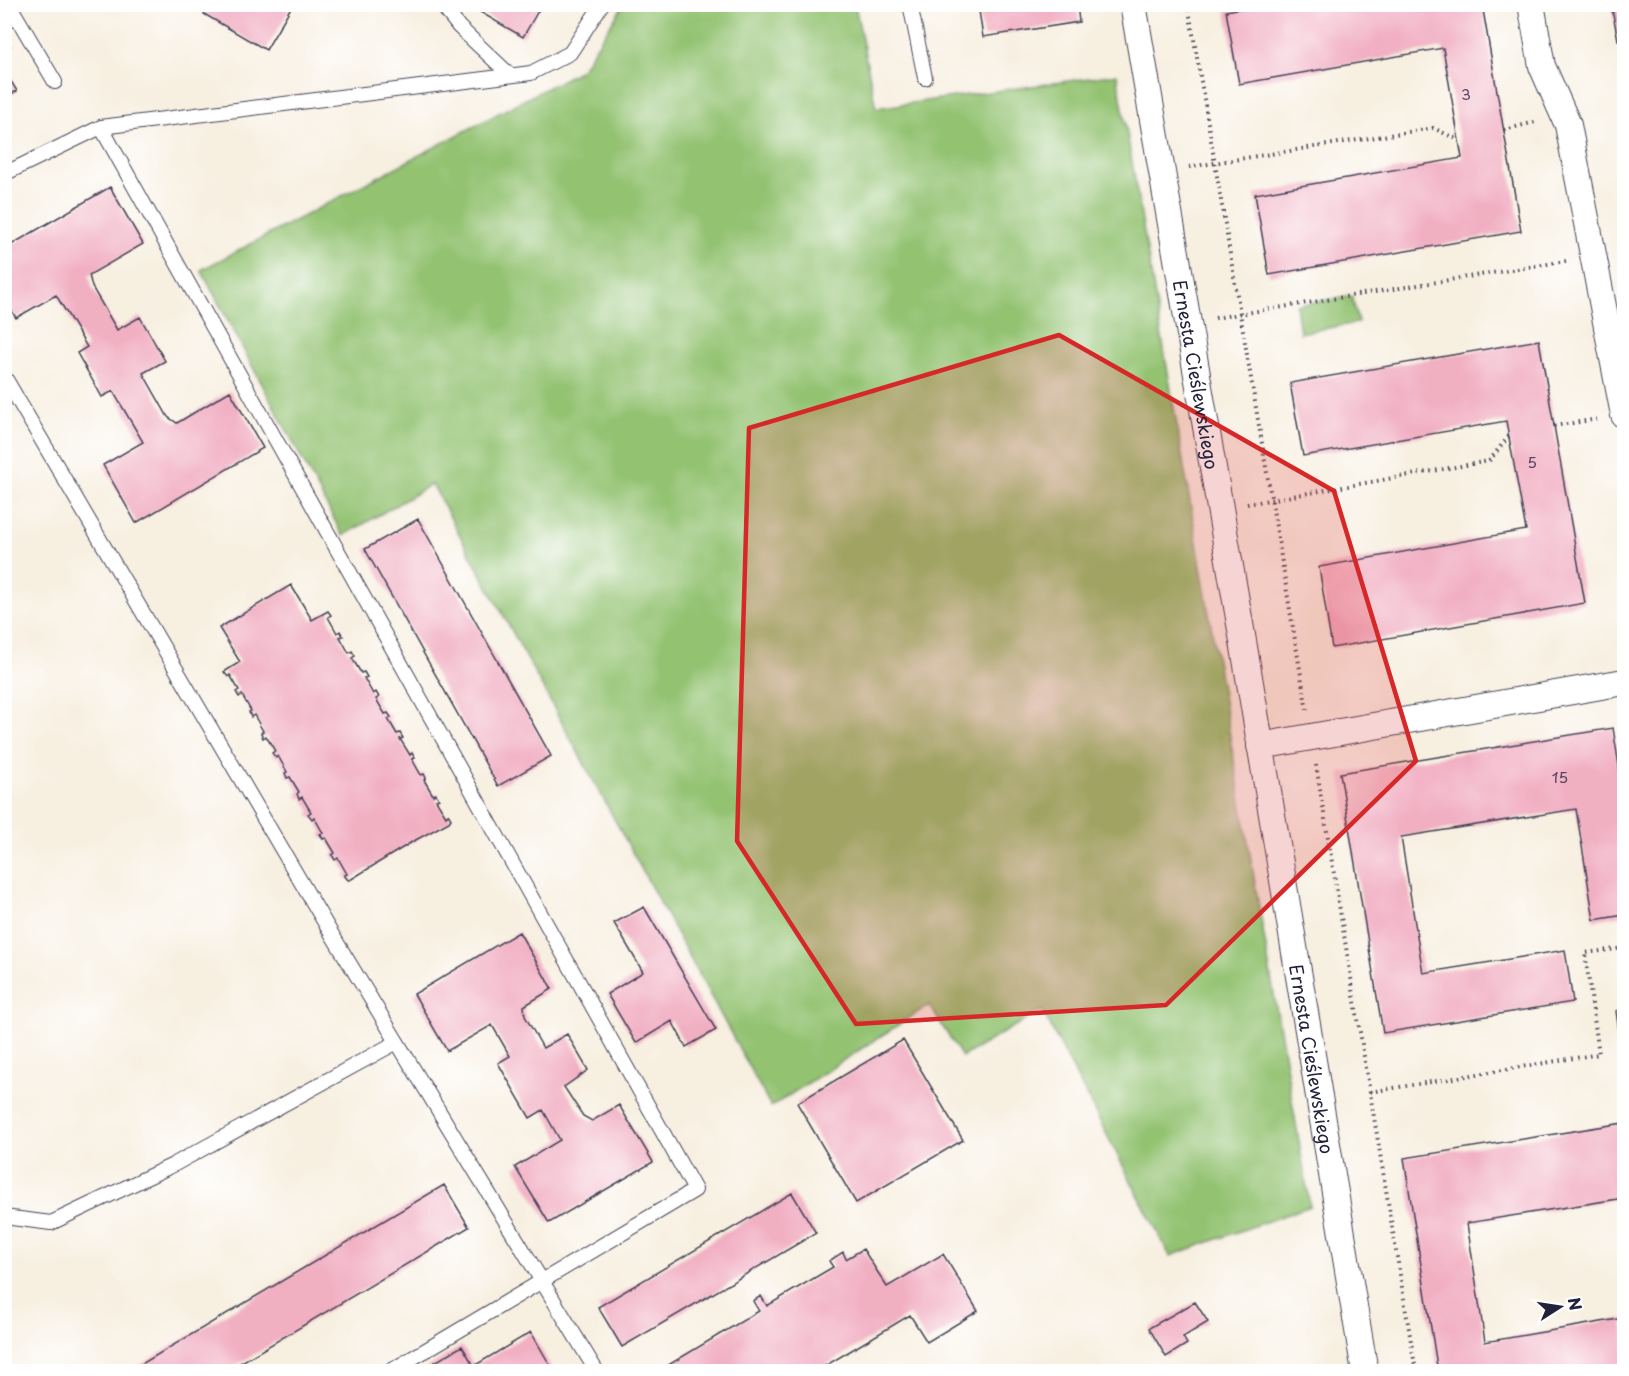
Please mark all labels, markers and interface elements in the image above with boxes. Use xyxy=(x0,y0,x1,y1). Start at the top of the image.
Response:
house number: 3 xyxy=(1461,82,1471,105)
street label: Ernesta Cieślewskiego xyxy=(1167,278,1227,471)
house number: 5 xyxy=(1527,450,1537,473)
house number: 15 xyxy=(1552,765,1568,788)
street label: Ernesta Cieślewskiego xyxy=(1284,962,1342,1156)
north arrow xyxy=(1530,1277,1590,1337)
text: N xyxy=(1563,1295,1589,1312)

